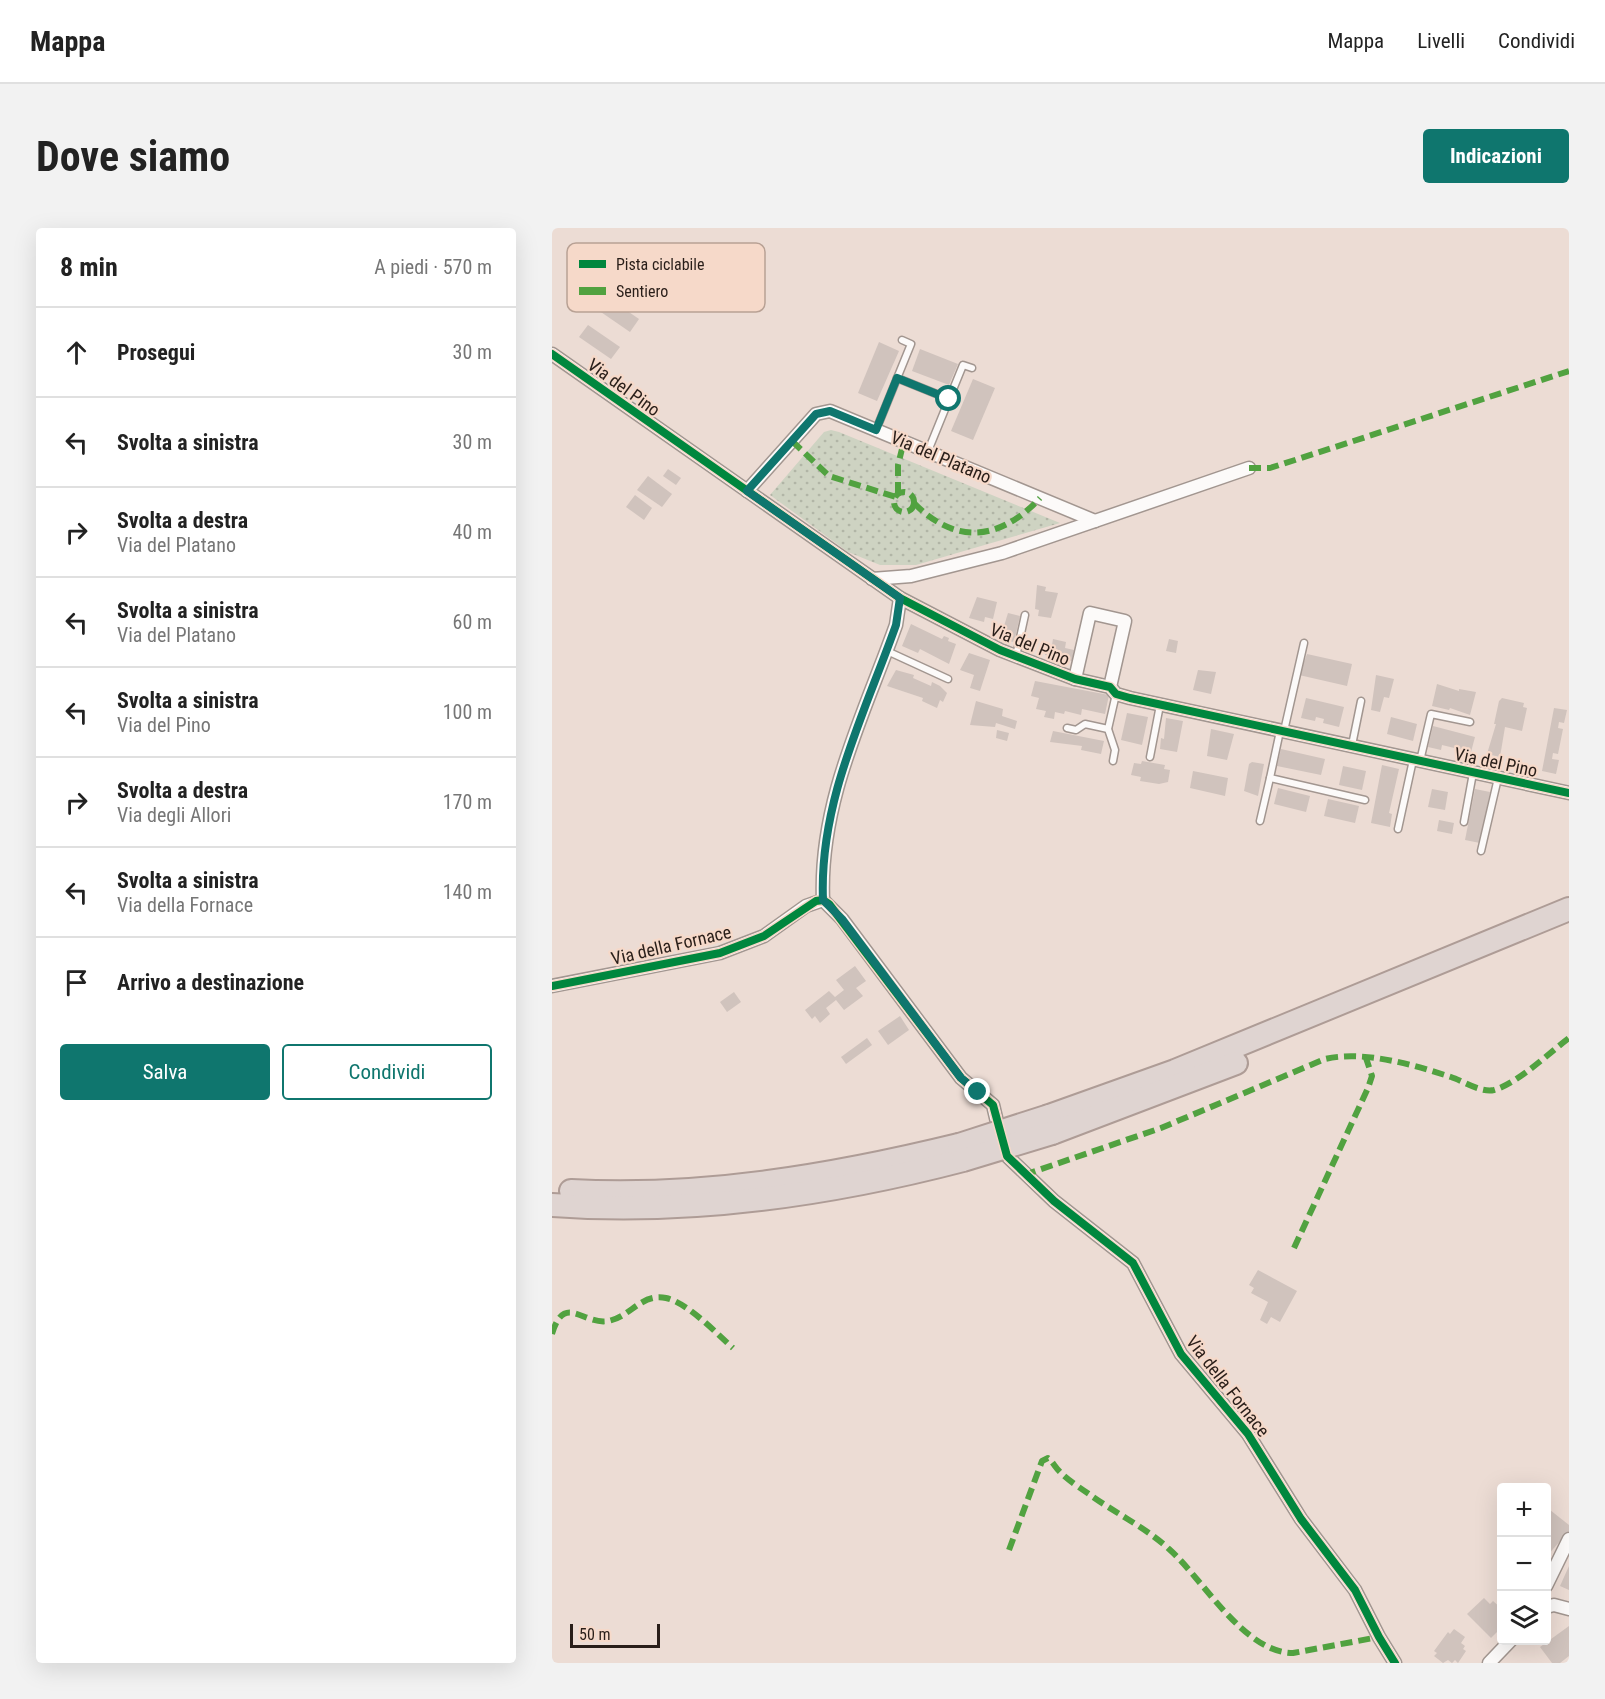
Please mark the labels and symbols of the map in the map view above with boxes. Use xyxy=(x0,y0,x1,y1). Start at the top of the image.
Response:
legend xyxy=(567,243,765,312)
text: Pista ciclabile xyxy=(616,255,704,274)
text: Sentiero xyxy=(616,282,668,301)
street label: Via del Pino xyxy=(584,354,664,420)
route start xyxy=(935,385,961,411)
street label: Via del Platano xyxy=(888,426,994,488)
street label: Via del Pino xyxy=(987,618,1073,670)
street label: Via del Pino xyxy=(1453,743,1539,781)
street label: Via della Fornace xyxy=(609,921,733,969)
route end xyxy=(964,1078,990,1104)
street label: Via della Fornace xyxy=(1182,1331,1274,1441)
scale bar xyxy=(570,1621,660,1648)

